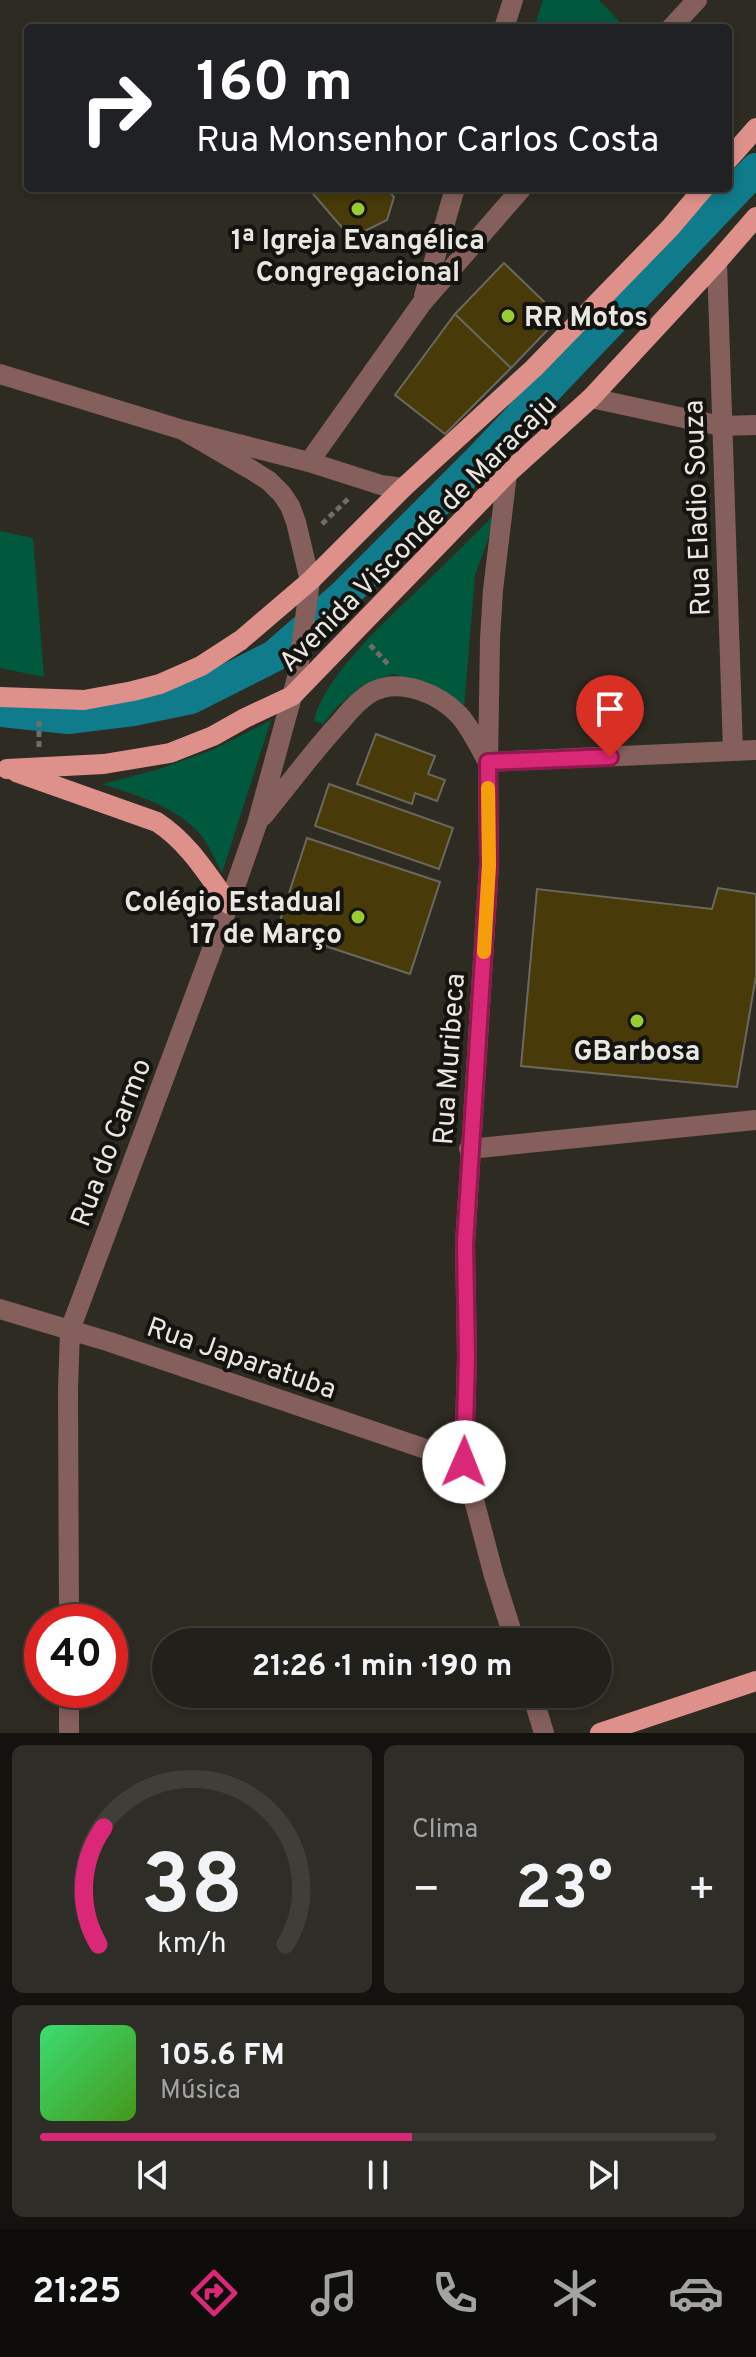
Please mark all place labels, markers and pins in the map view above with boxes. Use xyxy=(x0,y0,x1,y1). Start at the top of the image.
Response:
marker: 1ª Igreja Evangélica Congregacional xyxy=(349,200,367,218)
place label: 1ª Igreja Evangélica Congregacional xyxy=(231,224,485,292)
place label: RR Motos xyxy=(524,301,648,337)
marker: RR Motos xyxy=(499,307,517,325)
pin xyxy=(576,675,644,757)
place label: Colégio Estadual 17 de Março xyxy=(124,886,342,954)
marker: Colégio Estadual 17 de Março xyxy=(349,908,367,926)
marker: GBarbosa xyxy=(628,1012,646,1030)
place label: GBarbosa xyxy=(574,1035,700,1071)

